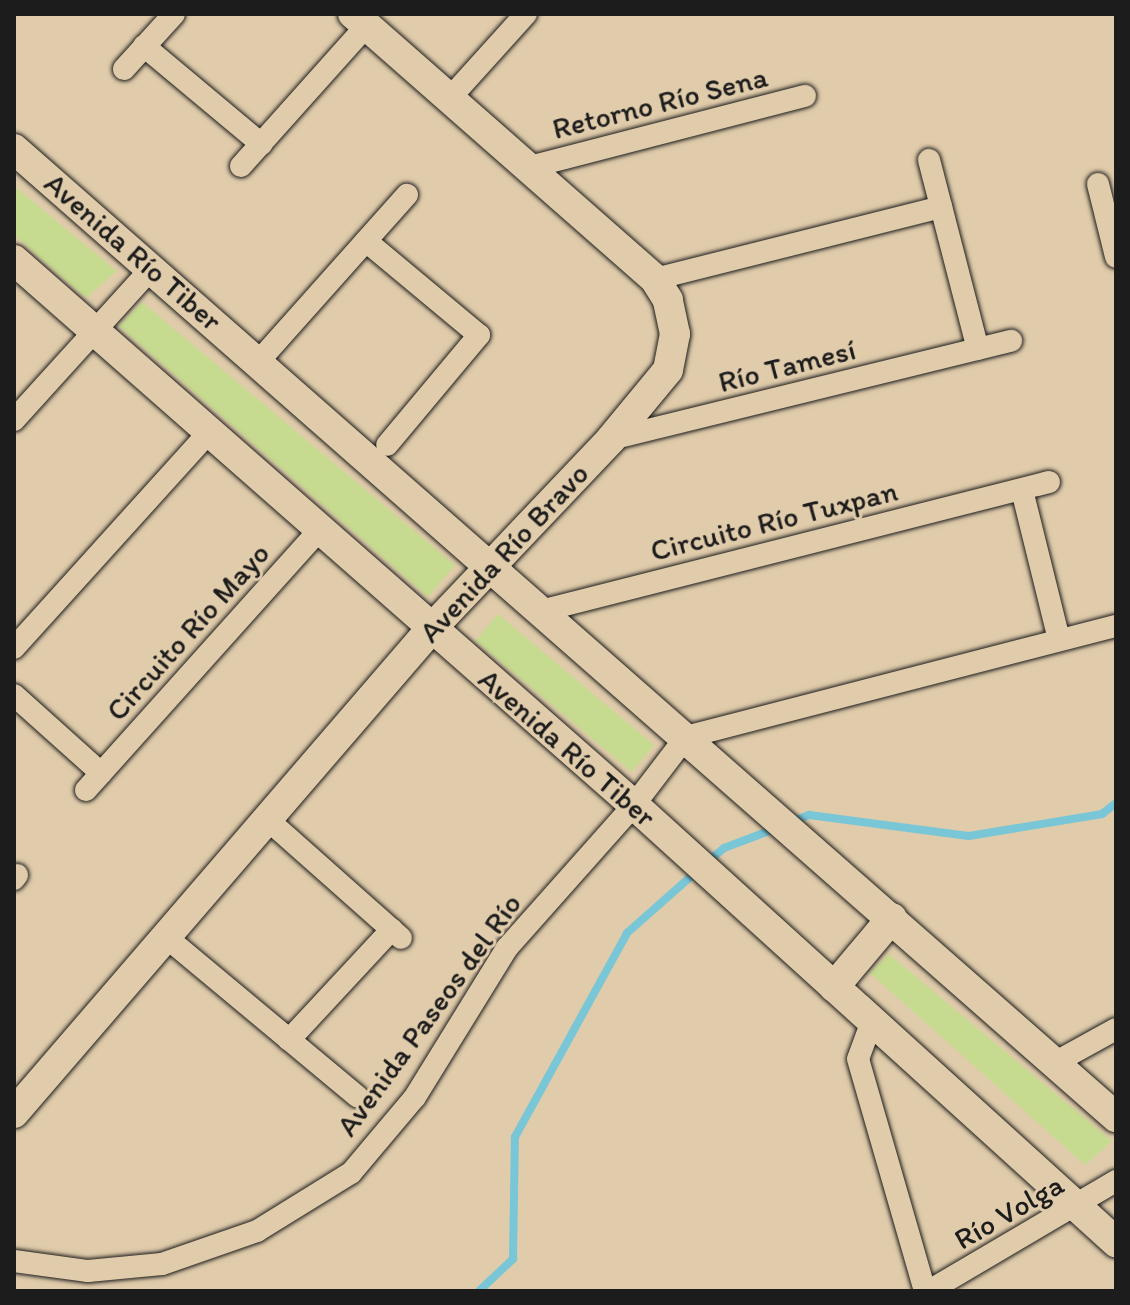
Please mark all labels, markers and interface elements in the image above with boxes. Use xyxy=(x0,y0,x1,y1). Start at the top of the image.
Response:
street label: Retorno Río Sena xyxy=(549,59,771,147)
street label: Avenida Río Tiber xyxy=(37,165,229,339)
street label: Río Tamesí xyxy=(716,332,858,400)
street label: Avenida Río Bravo xyxy=(411,455,597,651)
street label: Circuito Río Tuxpan xyxy=(648,473,900,569)
street label: Circuito Río Mayo xyxy=(99,536,277,728)
street label: Avenida Río Tiber xyxy=(471,661,663,835)
street label: Avenida Paseos del Río xyxy=(329,887,529,1143)
street label: Río Volga xyxy=(949,1167,1069,1257)

